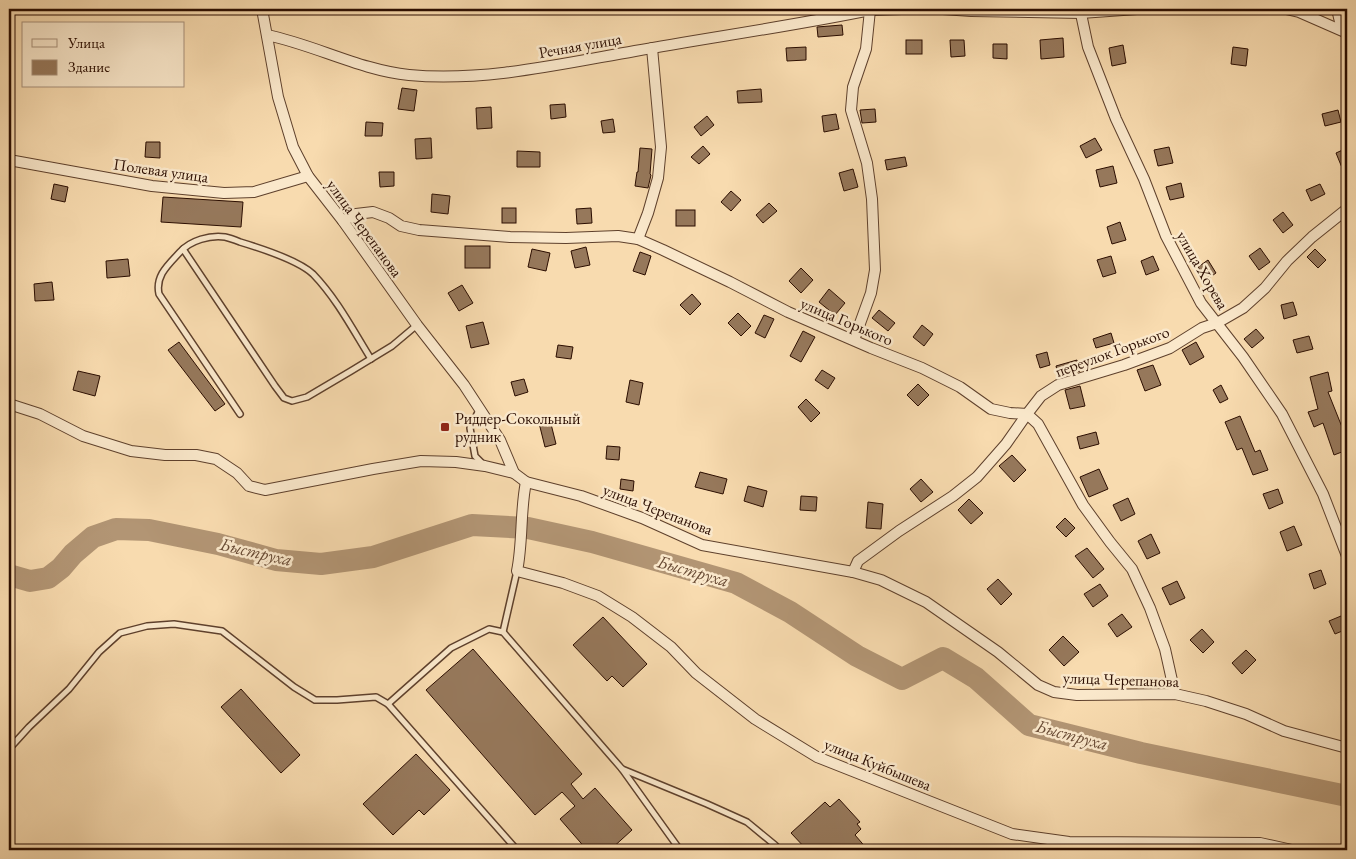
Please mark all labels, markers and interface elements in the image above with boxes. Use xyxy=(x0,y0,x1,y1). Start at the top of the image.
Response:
legend xyxy=(22,22,185,88)
street label: Речная улица xyxy=(537,28,624,63)
text: Улица xyxy=(67,33,105,52)
text: Здание xyxy=(68,57,110,76)
street label: Полевая улица xyxy=(112,153,210,188)
street label: улица Черепанова xyxy=(322,175,408,282)
street label: улица Хорева xyxy=(1172,227,1234,314)
street label: улица Горького xyxy=(797,293,896,350)
street label: переулок Горького xyxy=(1052,321,1172,382)
place label: Риддер-Сокольный рудник xyxy=(455,408,581,447)
marker: Риддер-Сокольный рудник xyxy=(439,421,451,433)
street label: улица Черепанова xyxy=(600,479,716,540)
water label: Быструха xyxy=(217,532,294,572)
water label: Быструха xyxy=(654,549,732,593)
street label: улица Черепанова xyxy=(1063,667,1180,692)
water label: Быструха xyxy=(1033,714,1110,756)
street label: улица Куйбышева xyxy=(821,733,935,796)

